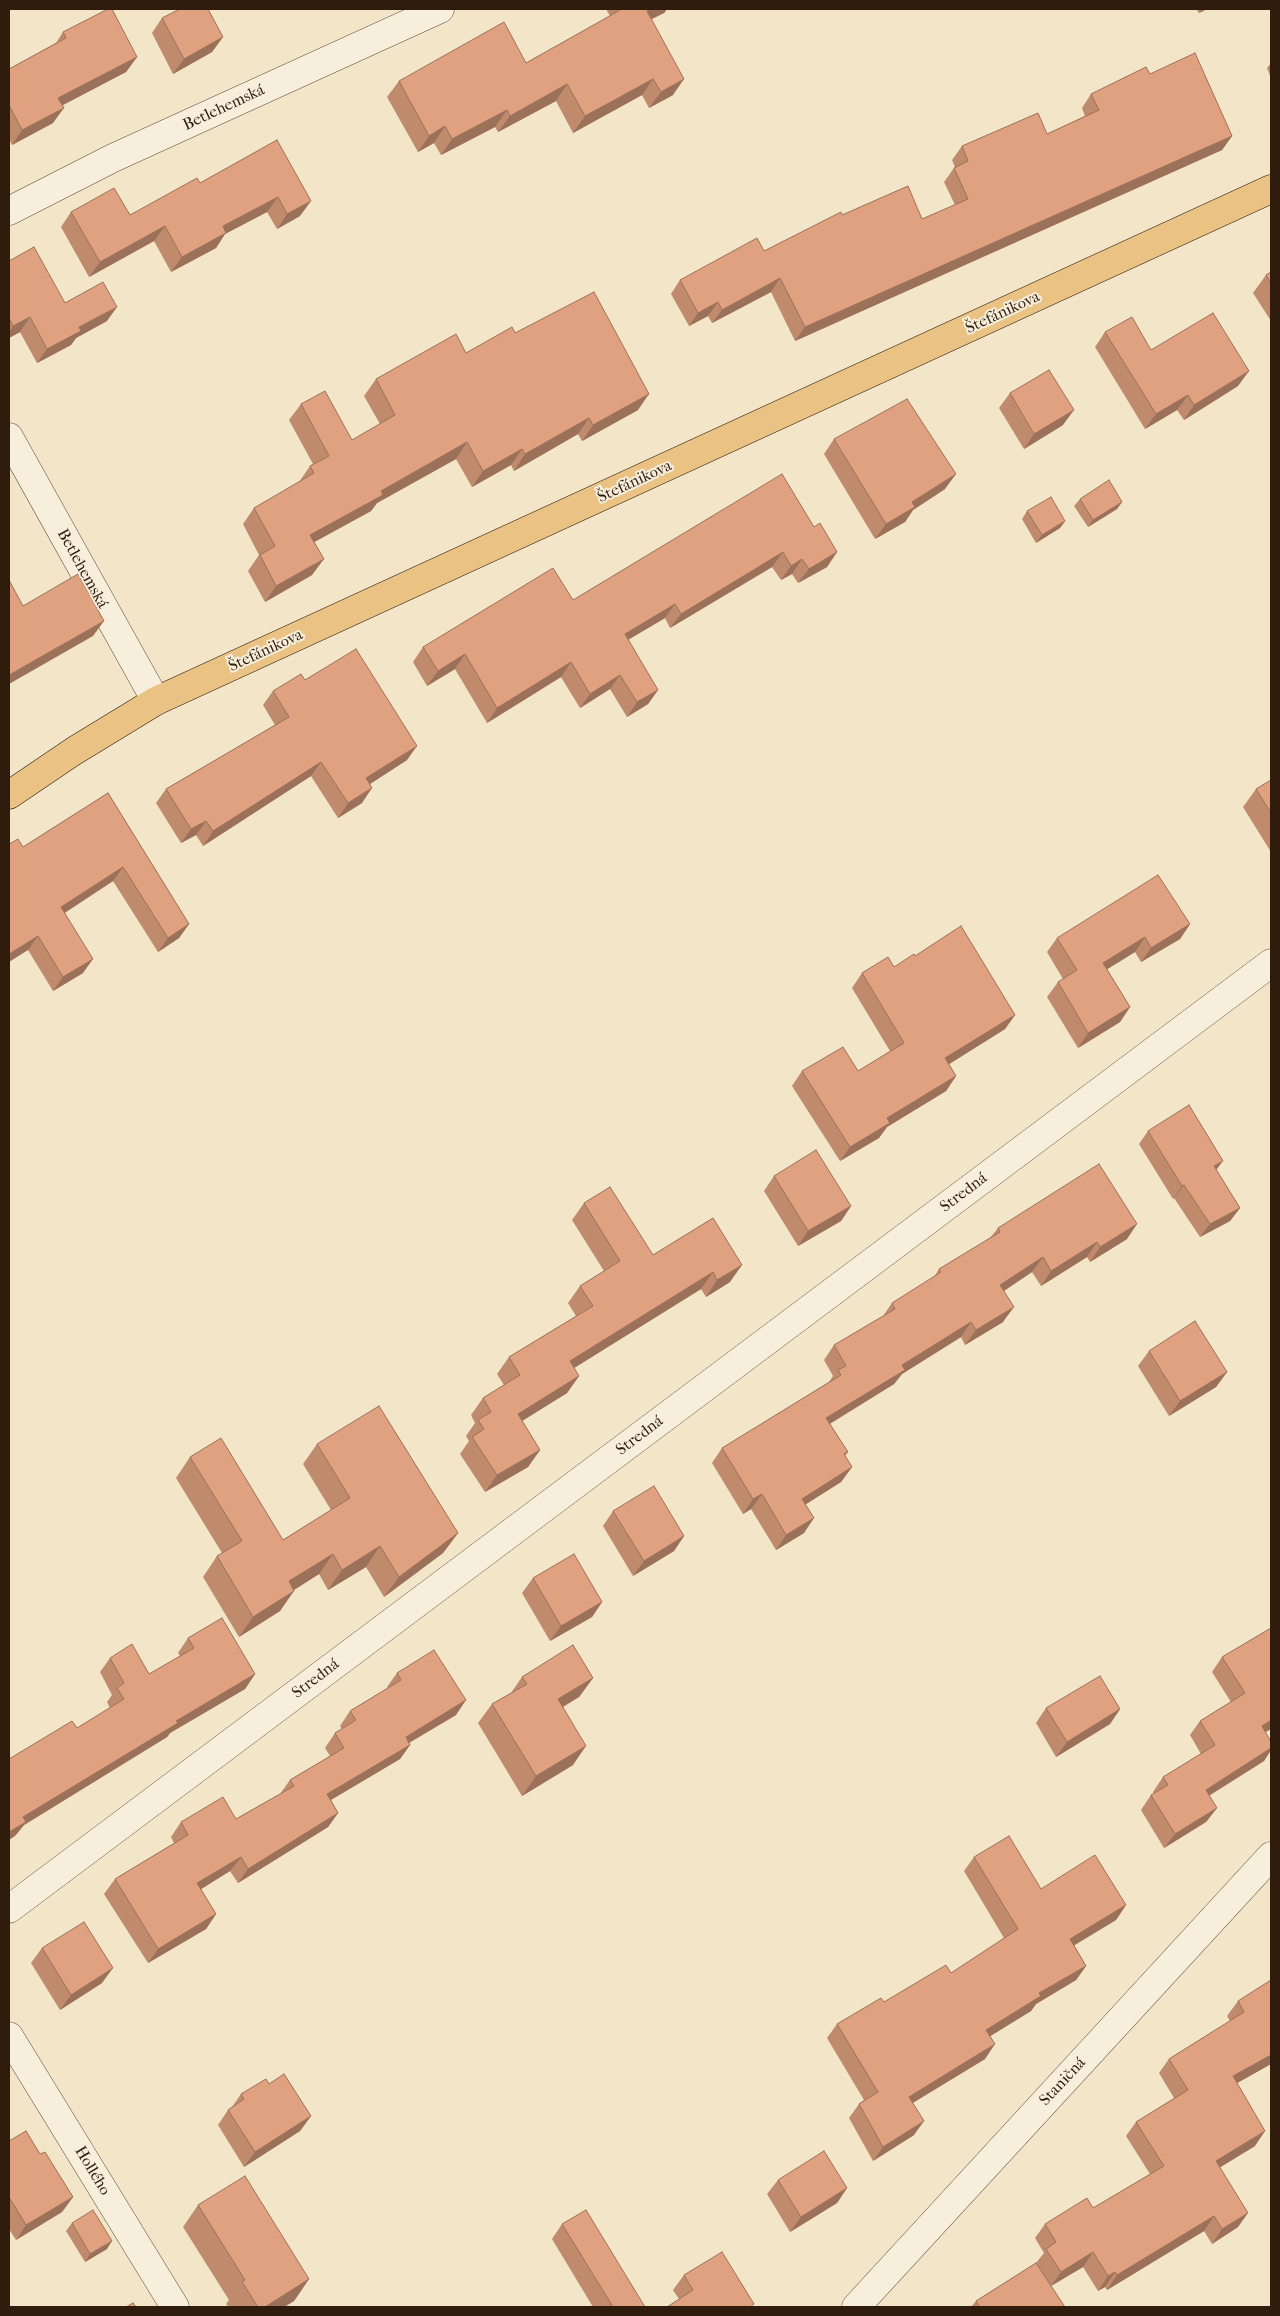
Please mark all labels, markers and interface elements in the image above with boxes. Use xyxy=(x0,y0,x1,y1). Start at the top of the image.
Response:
street label: Betlehemská xyxy=(180,81,268,135)
street label: Štefánikova xyxy=(963,287,1043,339)
street label: Štefánikova xyxy=(595,456,675,508)
street label: Betlehemská xyxy=(52,526,112,612)
street label: Štefánikova xyxy=(226,625,306,677)
street label: Stredná xyxy=(937,1169,991,1217)
street label: Stredná xyxy=(613,1412,667,1460)
street label: Stredná xyxy=(289,1655,343,1703)
street label: Staničná xyxy=(1036,2054,1090,2110)
street label: Hollého xyxy=(70,2143,114,2199)

